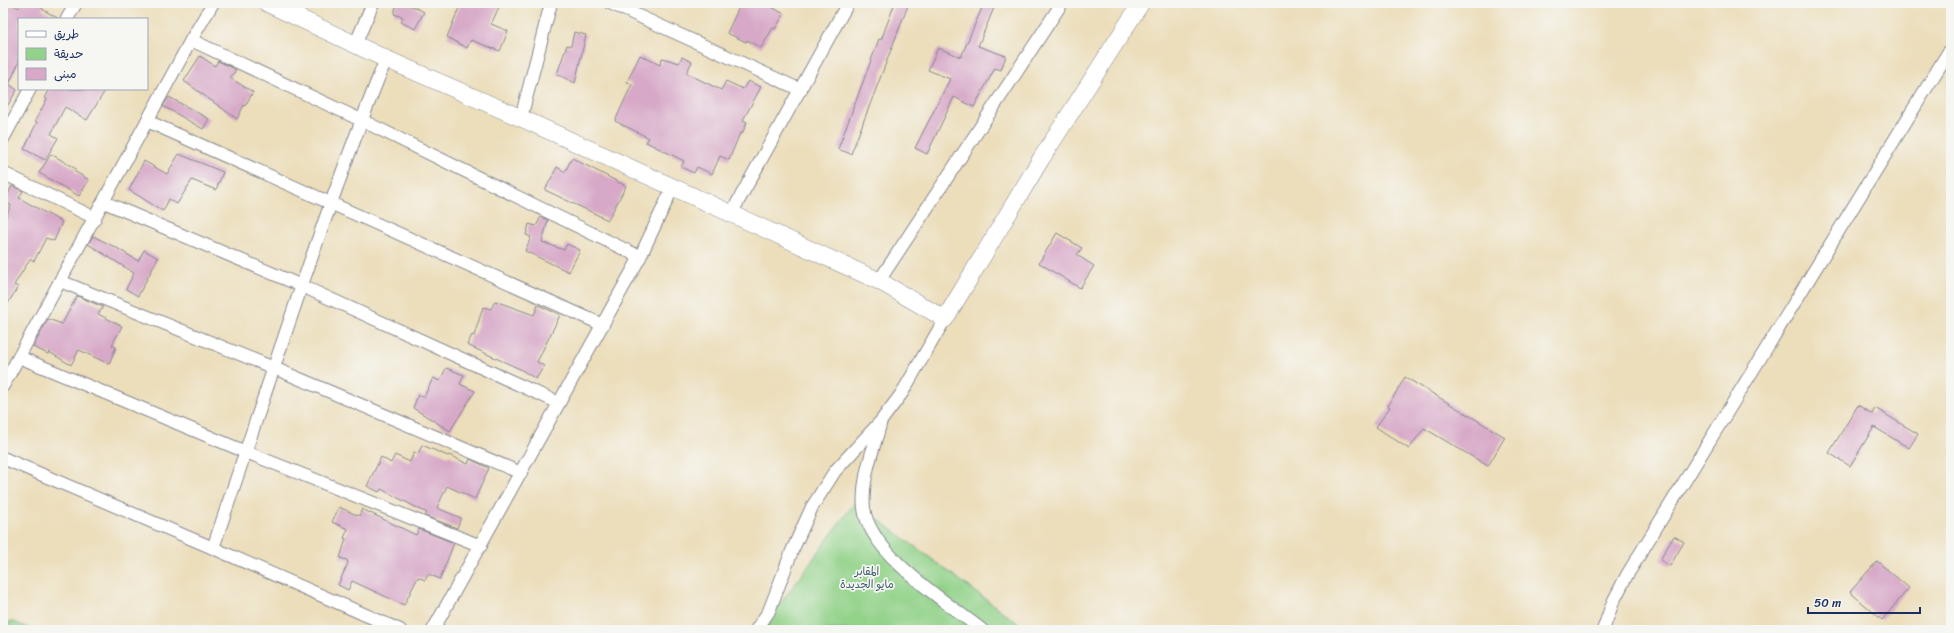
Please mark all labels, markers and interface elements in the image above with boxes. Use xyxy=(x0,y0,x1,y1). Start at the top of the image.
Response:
legend xyxy=(18,18,148,90)
text: طريق xyxy=(54,23,79,45)
text: حديقة xyxy=(54,43,83,65)
text: مبنى xyxy=(54,63,77,85)
park label: المقابر مايو الجديدة xyxy=(840,562,894,594)
scale bar xyxy=(1808,589,1920,615)
text: 50 m xyxy=(1814,592,1841,614)

